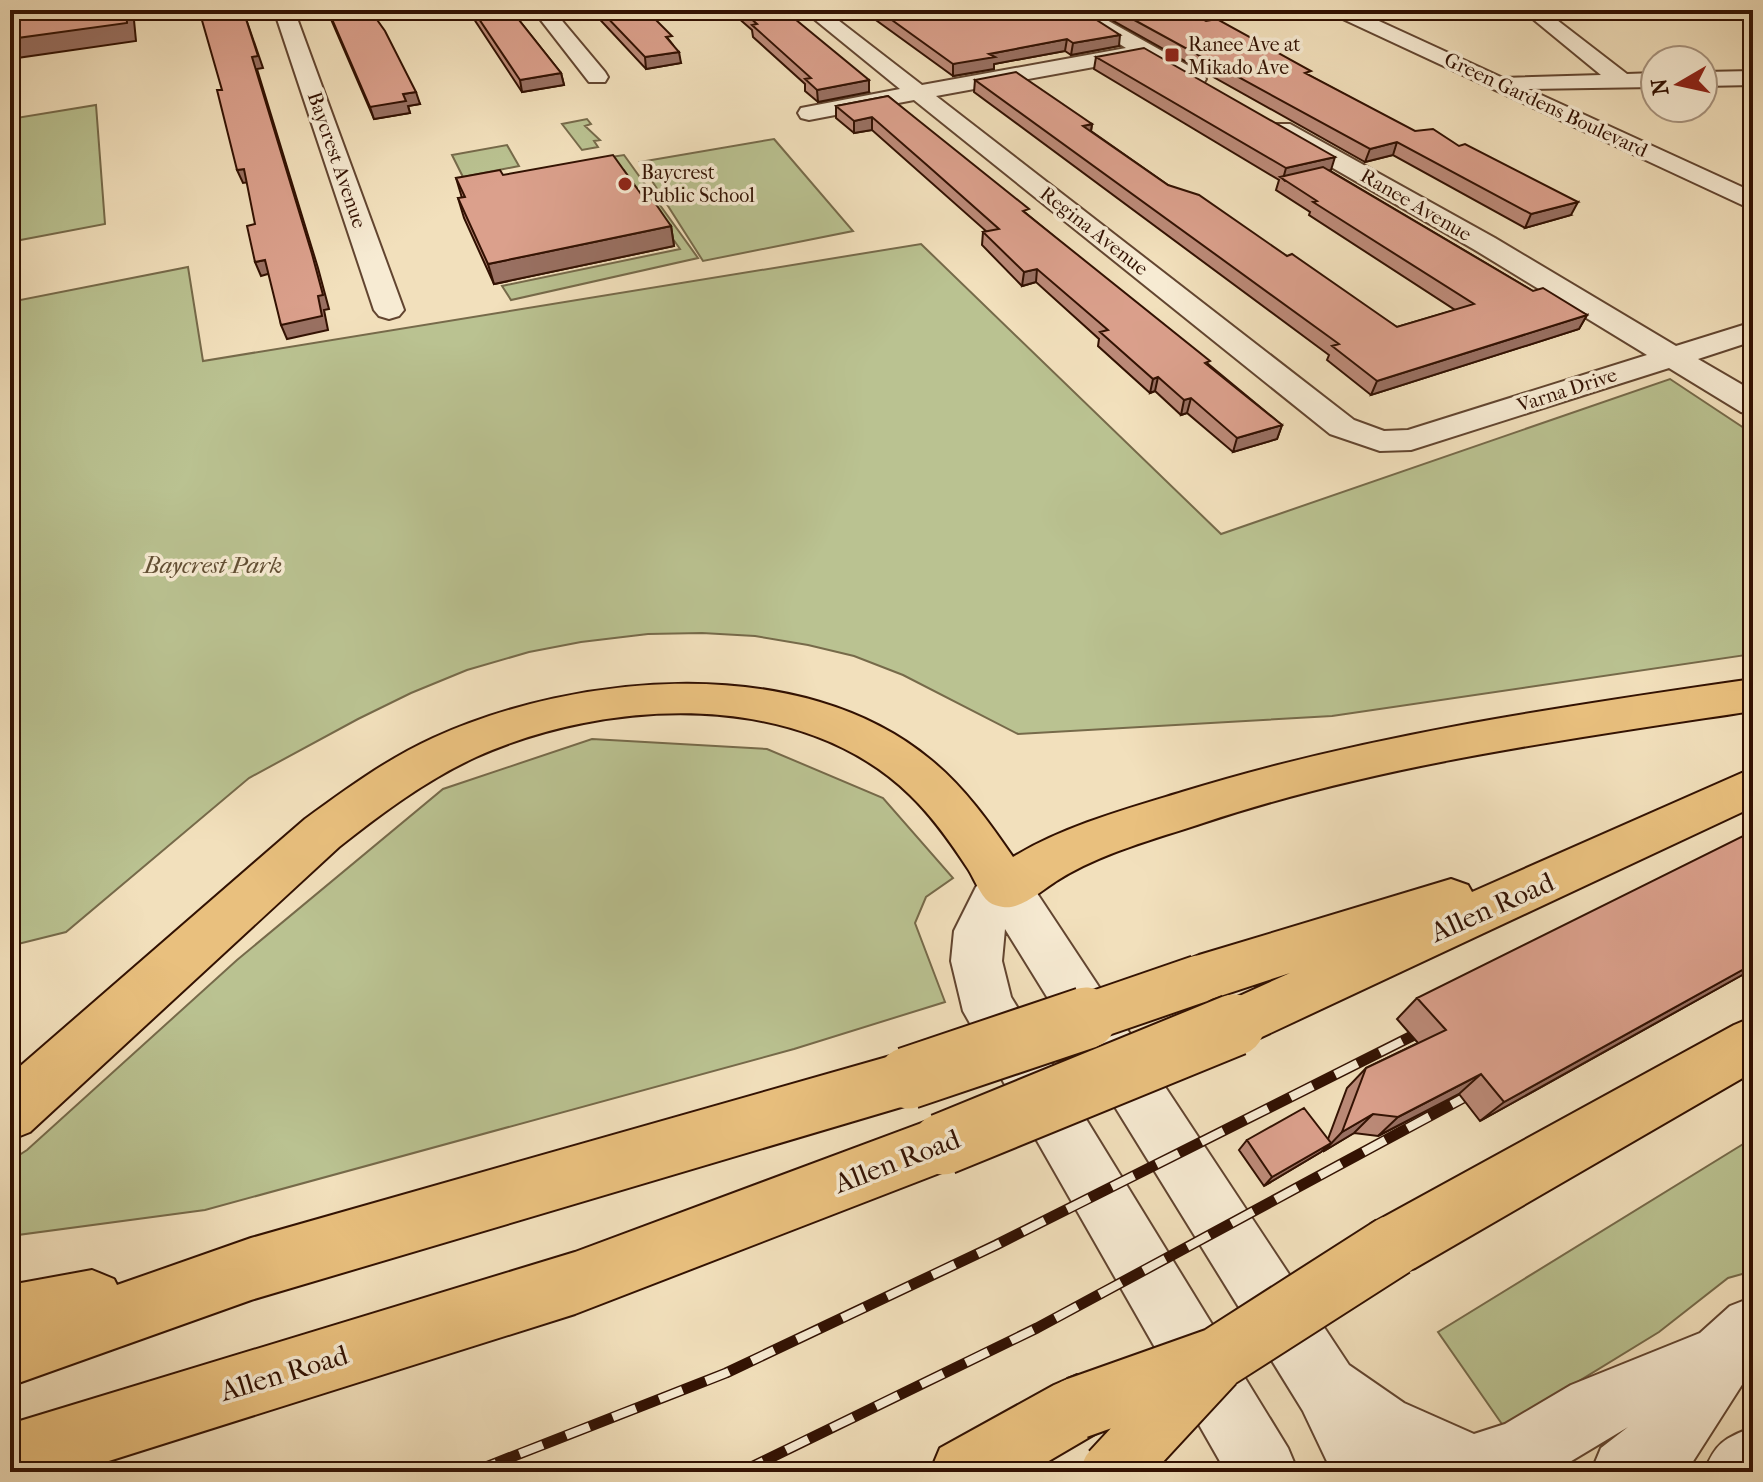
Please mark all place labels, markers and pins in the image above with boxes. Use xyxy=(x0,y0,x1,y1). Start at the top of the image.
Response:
place label: Ranee Ave at Mikado Ave xyxy=(1188,33,1300,79)
marker: Ranee Ave at Mikado Ave xyxy=(1163,46,1181,64)
place label: Baycrest Public School xyxy=(641,161,755,207)
marker: Baycrest Public School xyxy=(616,175,634,193)

